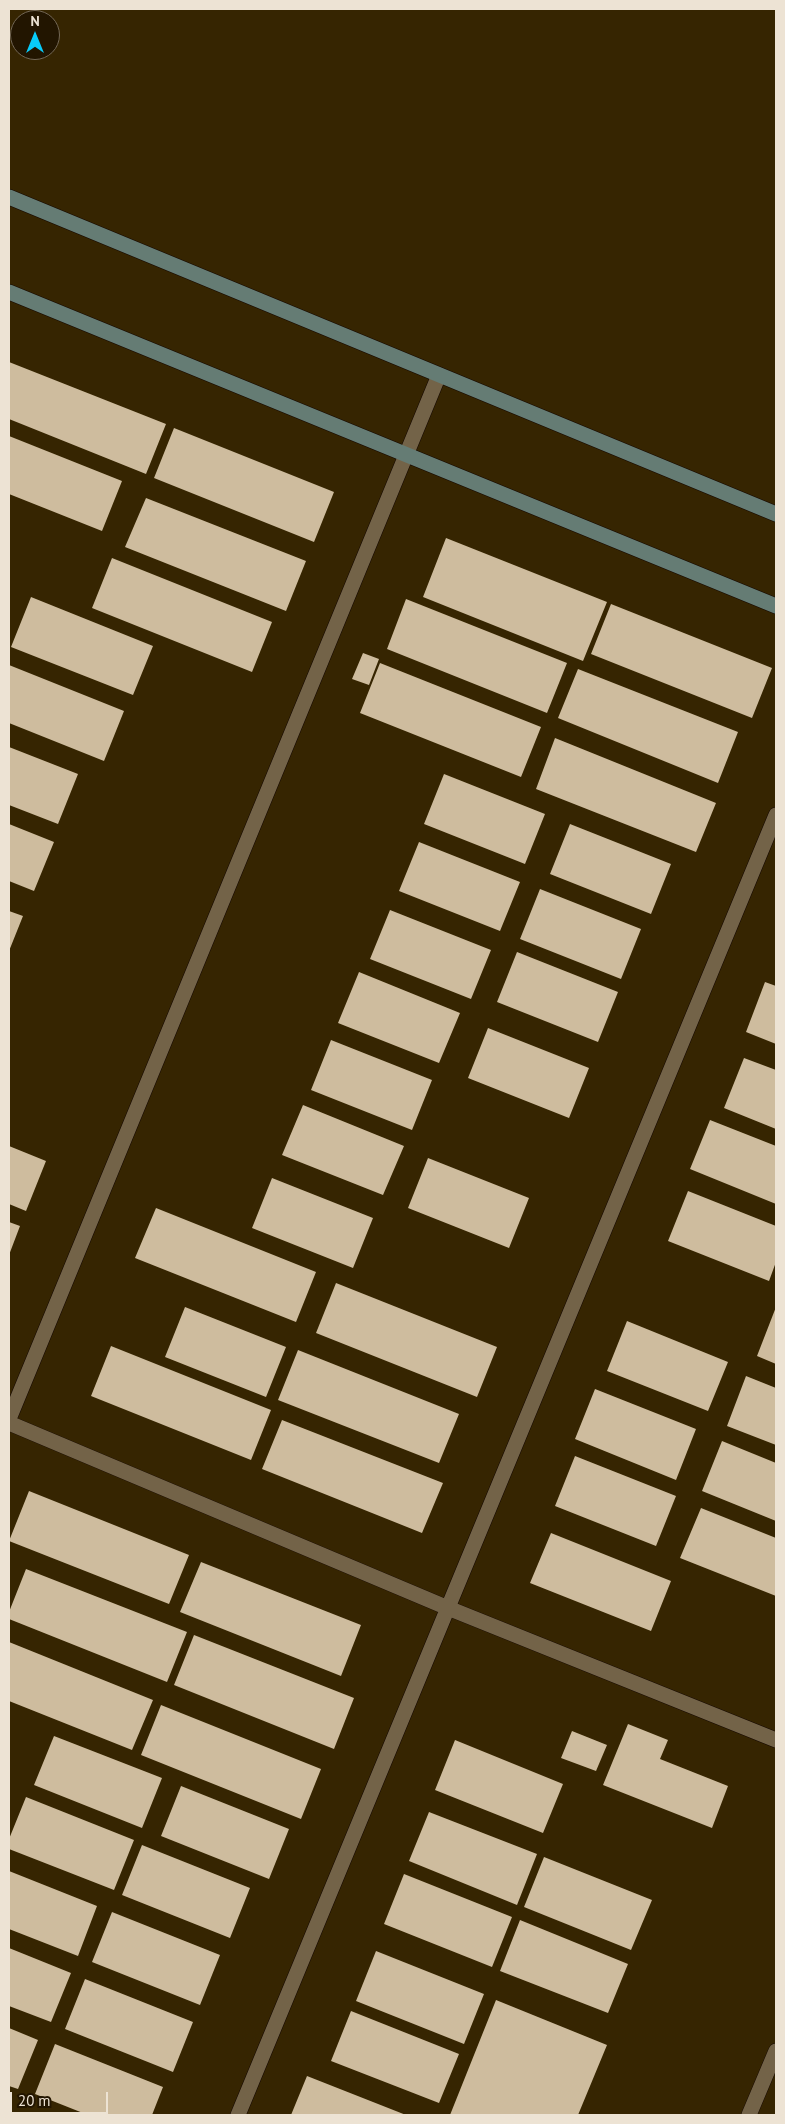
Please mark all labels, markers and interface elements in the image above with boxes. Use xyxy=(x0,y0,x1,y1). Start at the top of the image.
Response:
north arrow xyxy=(10,10,60,60)
text: N xyxy=(30,12,40,30)
scale bar xyxy=(12,2082,110,2114)
text: 20 m xyxy=(18,2091,51,2110)

